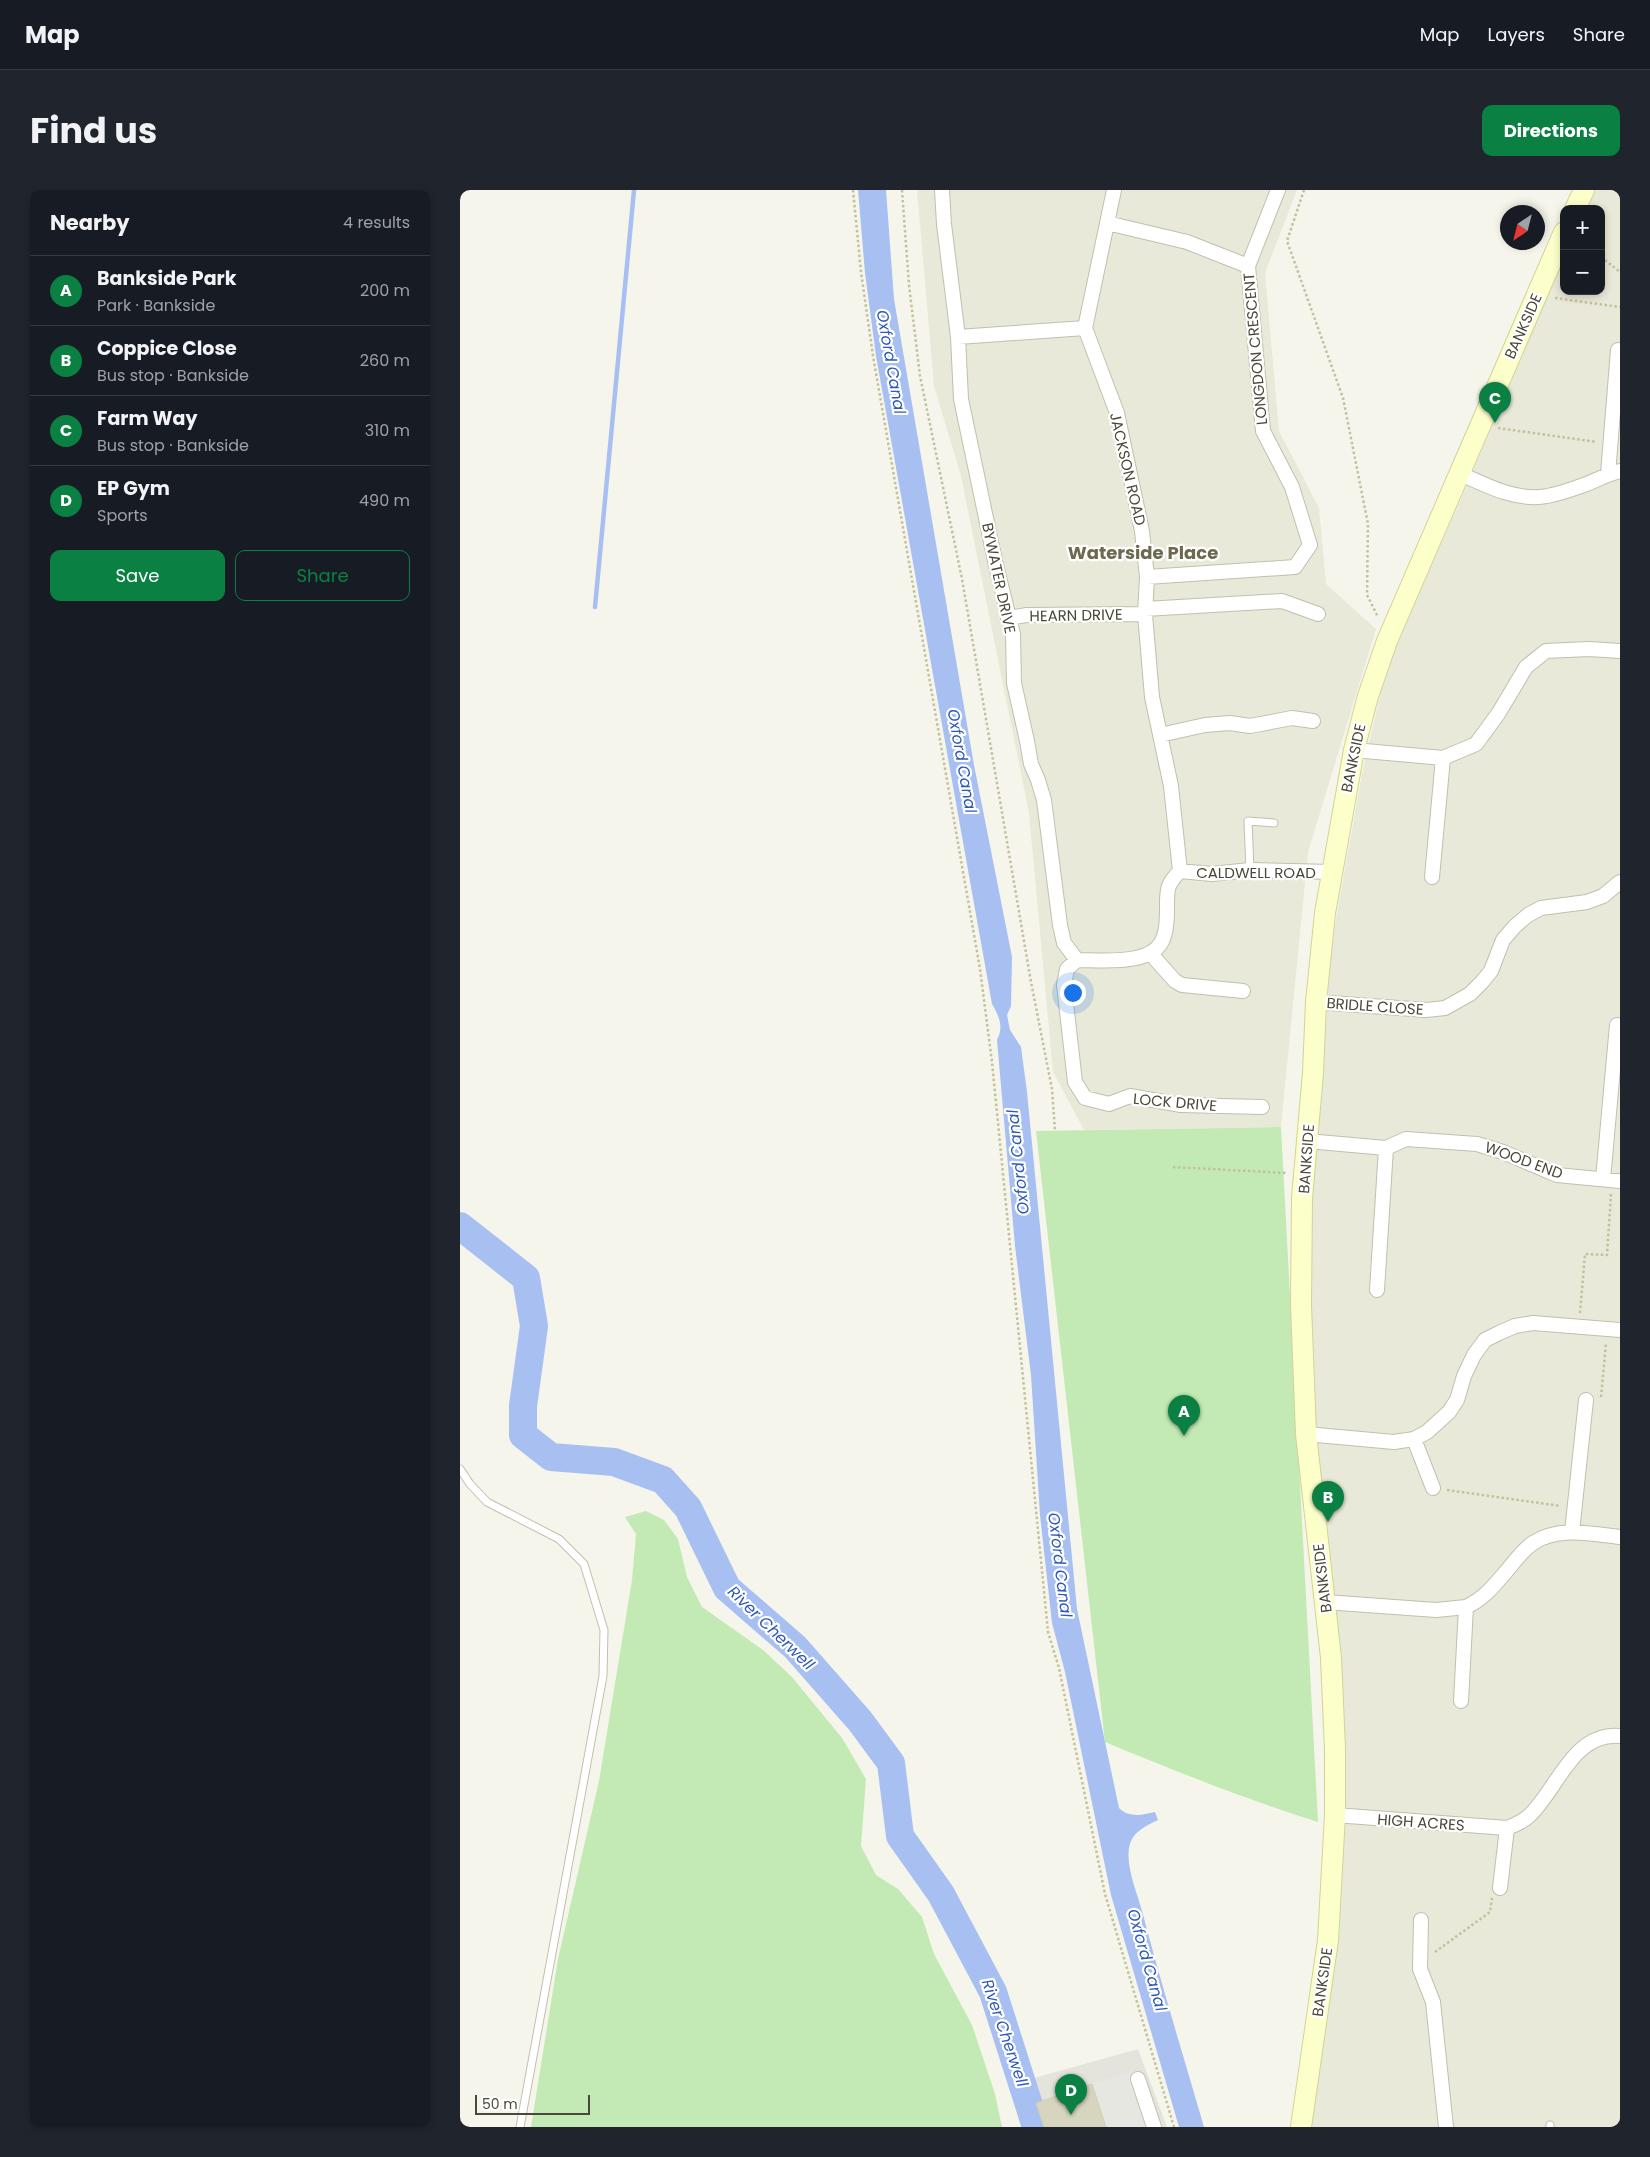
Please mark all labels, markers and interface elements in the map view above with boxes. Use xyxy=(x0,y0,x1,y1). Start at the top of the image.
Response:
text: Map xyxy=(25,18,80,51)
text: Map xyxy=(1420,22,1460,47)
text: Layers xyxy=(1488,22,1545,47)
text: Share xyxy=(1573,22,1625,47)
button: Directions xyxy=(1482,105,1620,156)
text: Find us xyxy=(30,106,157,155)
north arrow xyxy=(1500,205,1545,250)
map controls xyxy=(1560,205,1605,295)
button: + xyxy=(1560,205,1605,250)
text: Nearby xyxy=(50,208,130,237)
text: 4 results xyxy=(343,211,410,234)
button: − xyxy=(1560,250,1605,295)
text: Bankside Park xyxy=(97,265,236,292)
street label: LONGDON CRESCENT xyxy=(1238,272,1272,426)
text: A xyxy=(60,279,72,302)
text: 200 m xyxy=(360,279,410,302)
street label: BANKSIDE xyxy=(1499,290,1547,362)
text: Park · Bankside xyxy=(97,294,215,317)
water label: Oxford Canal xyxy=(871,308,911,416)
text: Coppice Close xyxy=(97,335,237,362)
text: B xyxy=(61,349,71,372)
text: 260 m xyxy=(360,349,410,372)
text: Bus stop · Bankside xyxy=(97,364,249,387)
pin: C xyxy=(1479,382,1511,423)
text: Farm Way xyxy=(97,405,197,432)
street label: JACKSON ROAD xyxy=(1105,410,1151,528)
text: C xyxy=(60,419,72,442)
text: 310 m xyxy=(365,419,410,442)
text: Bus stop · Bankside xyxy=(97,434,249,457)
text: EP Gym xyxy=(97,475,170,502)
text: D xyxy=(60,489,72,512)
text: 490 m xyxy=(359,489,410,512)
text: Sports xyxy=(97,504,148,527)
street label: BYWATER DRIVE xyxy=(977,521,1021,635)
district label: Waterside Place xyxy=(1068,540,1218,565)
button: Save xyxy=(50,550,225,601)
button: Share xyxy=(235,550,410,601)
street label: HEARN DRIVE xyxy=(1029,604,1123,626)
water label: Oxford Canal xyxy=(942,707,982,815)
street label: BANKSIDE xyxy=(1335,722,1371,794)
street label: CALDWELL ROAD xyxy=(1196,862,1316,883)
your location xyxy=(1060,980,1086,1006)
street label: BRIDLE CLOSE xyxy=(1326,992,1424,1020)
street label: LOCK DRIVE xyxy=(1132,1088,1218,1116)
water label: Oxford Canal xyxy=(1001,1108,1035,1216)
street label: BANKSIDE xyxy=(1293,1124,1319,1194)
street label: WOOD END xyxy=(1482,1136,1566,1184)
pin: A xyxy=(1168,1395,1200,1436)
pin: B xyxy=(1312,1481,1344,1522)
water label: Oxford Canal xyxy=(1042,1511,1078,1619)
street label: BANKSIDE xyxy=(1307,1542,1337,1614)
water label: River Cherwell xyxy=(722,1581,820,1675)
street label: HIGH ACRES xyxy=(1377,1808,1465,1836)
water label: Oxford Canal xyxy=(1121,1906,1173,2014)
street label: BANKSIDE xyxy=(1307,1946,1337,2018)
water label: River Cherwell xyxy=(976,1976,1034,2090)
pin: D xyxy=(1055,2074,1087,2115)
scale bar xyxy=(475,2092,590,2115)
text: 50 m xyxy=(482,2094,518,2114)

